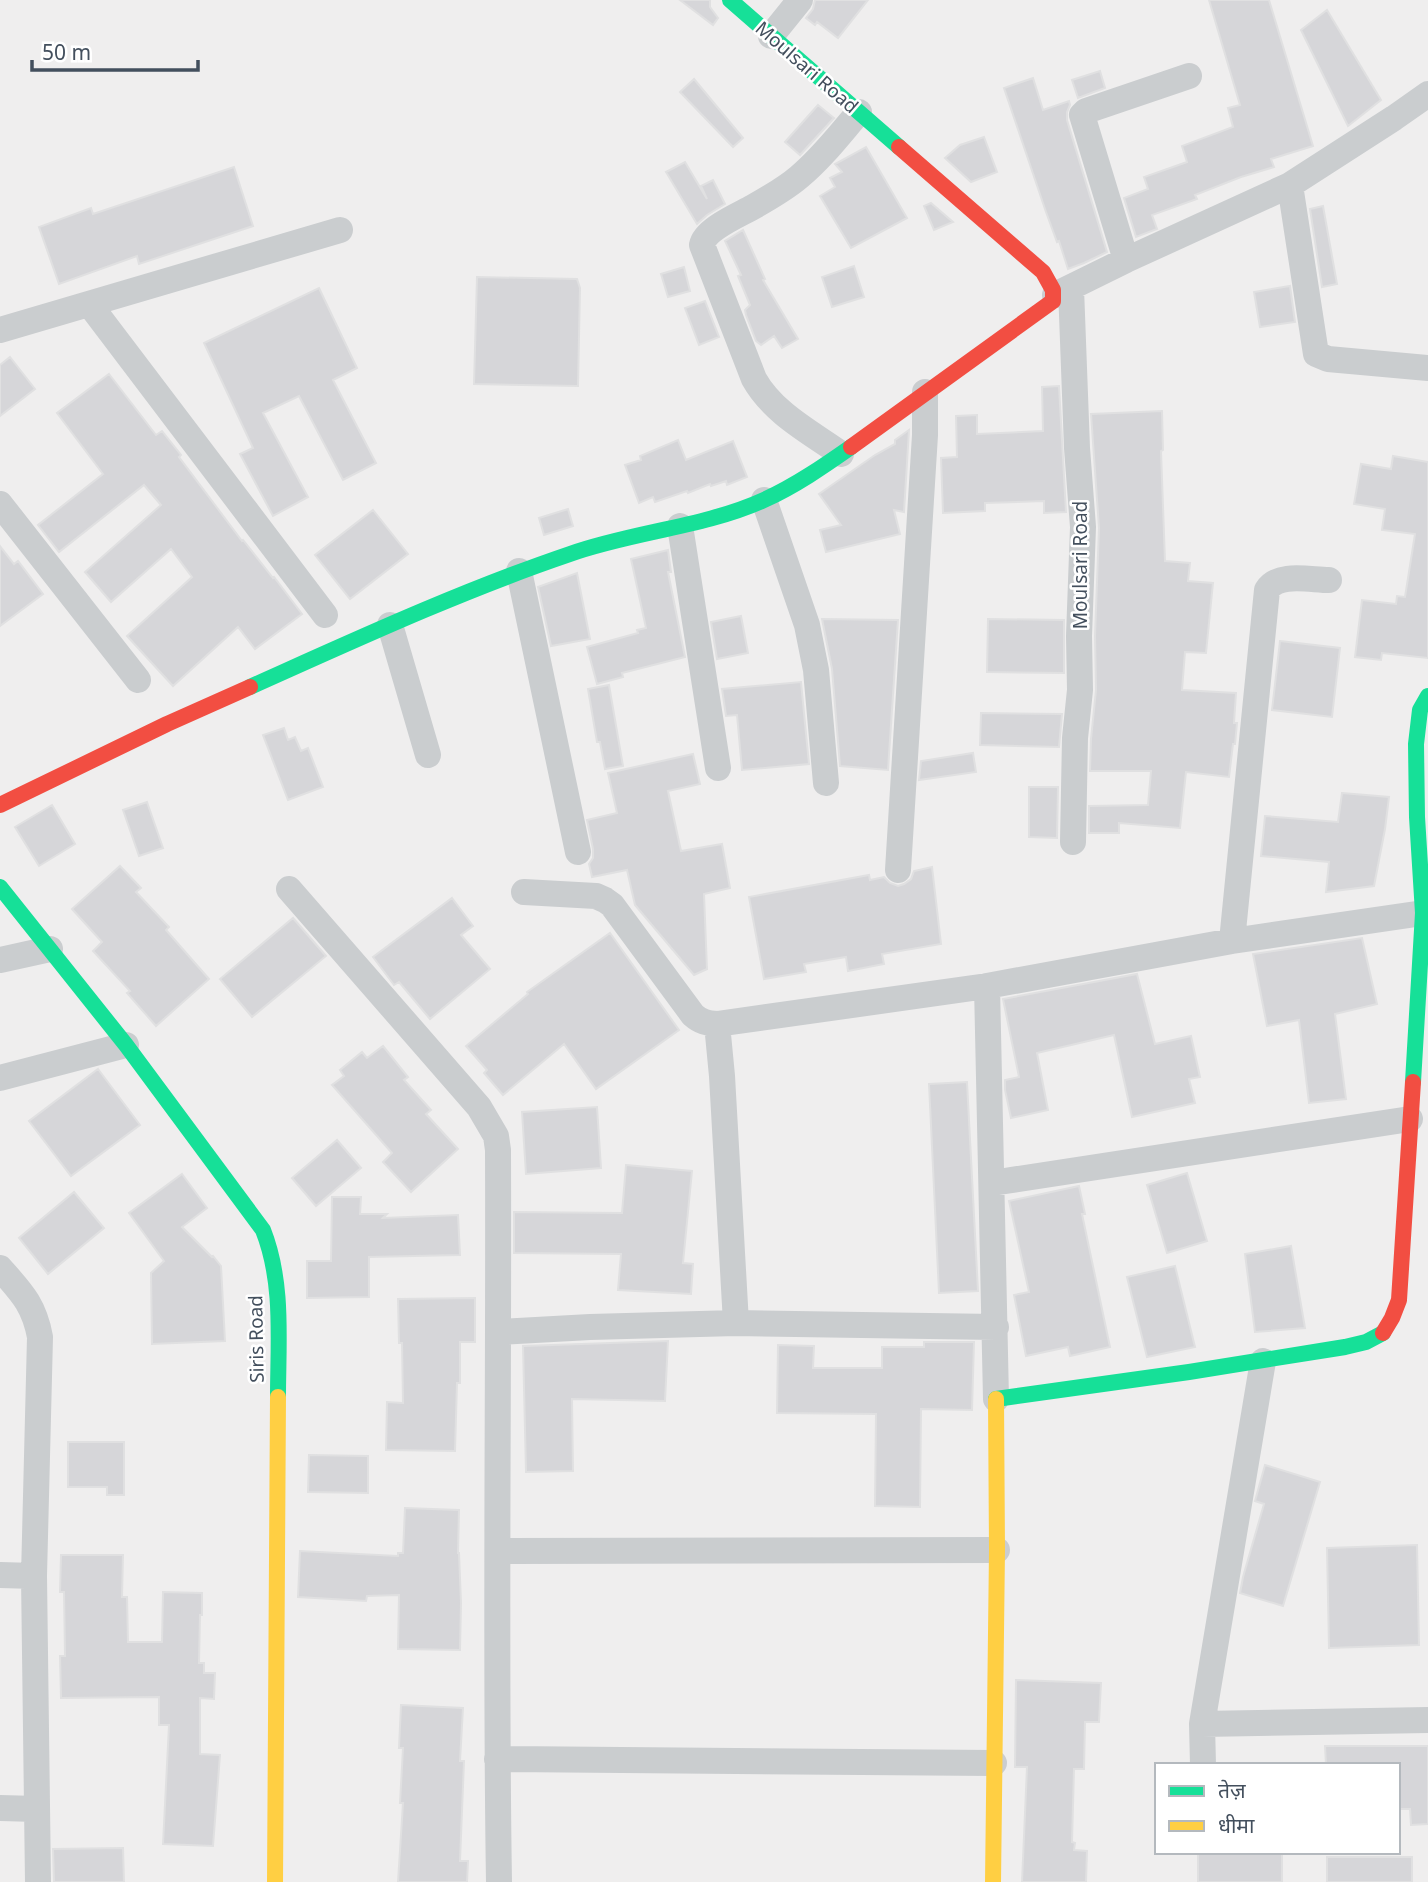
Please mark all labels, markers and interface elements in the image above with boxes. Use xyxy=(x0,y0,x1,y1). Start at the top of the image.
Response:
street label: Moulsari Road xyxy=(750,15,864,119)
scale bar xyxy=(32,28,198,72)
text: 50 m xyxy=(42,38,91,66)
street label: Moulsari Road xyxy=(1067,501,1093,629)
street label: Siris Road xyxy=(242,1295,270,1383)
legend xyxy=(1155,1763,1400,1854)
text: तेज़ xyxy=(1218,1776,1246,1804)
text: धीमा xyxy=(1218,1811,1255,1839)

